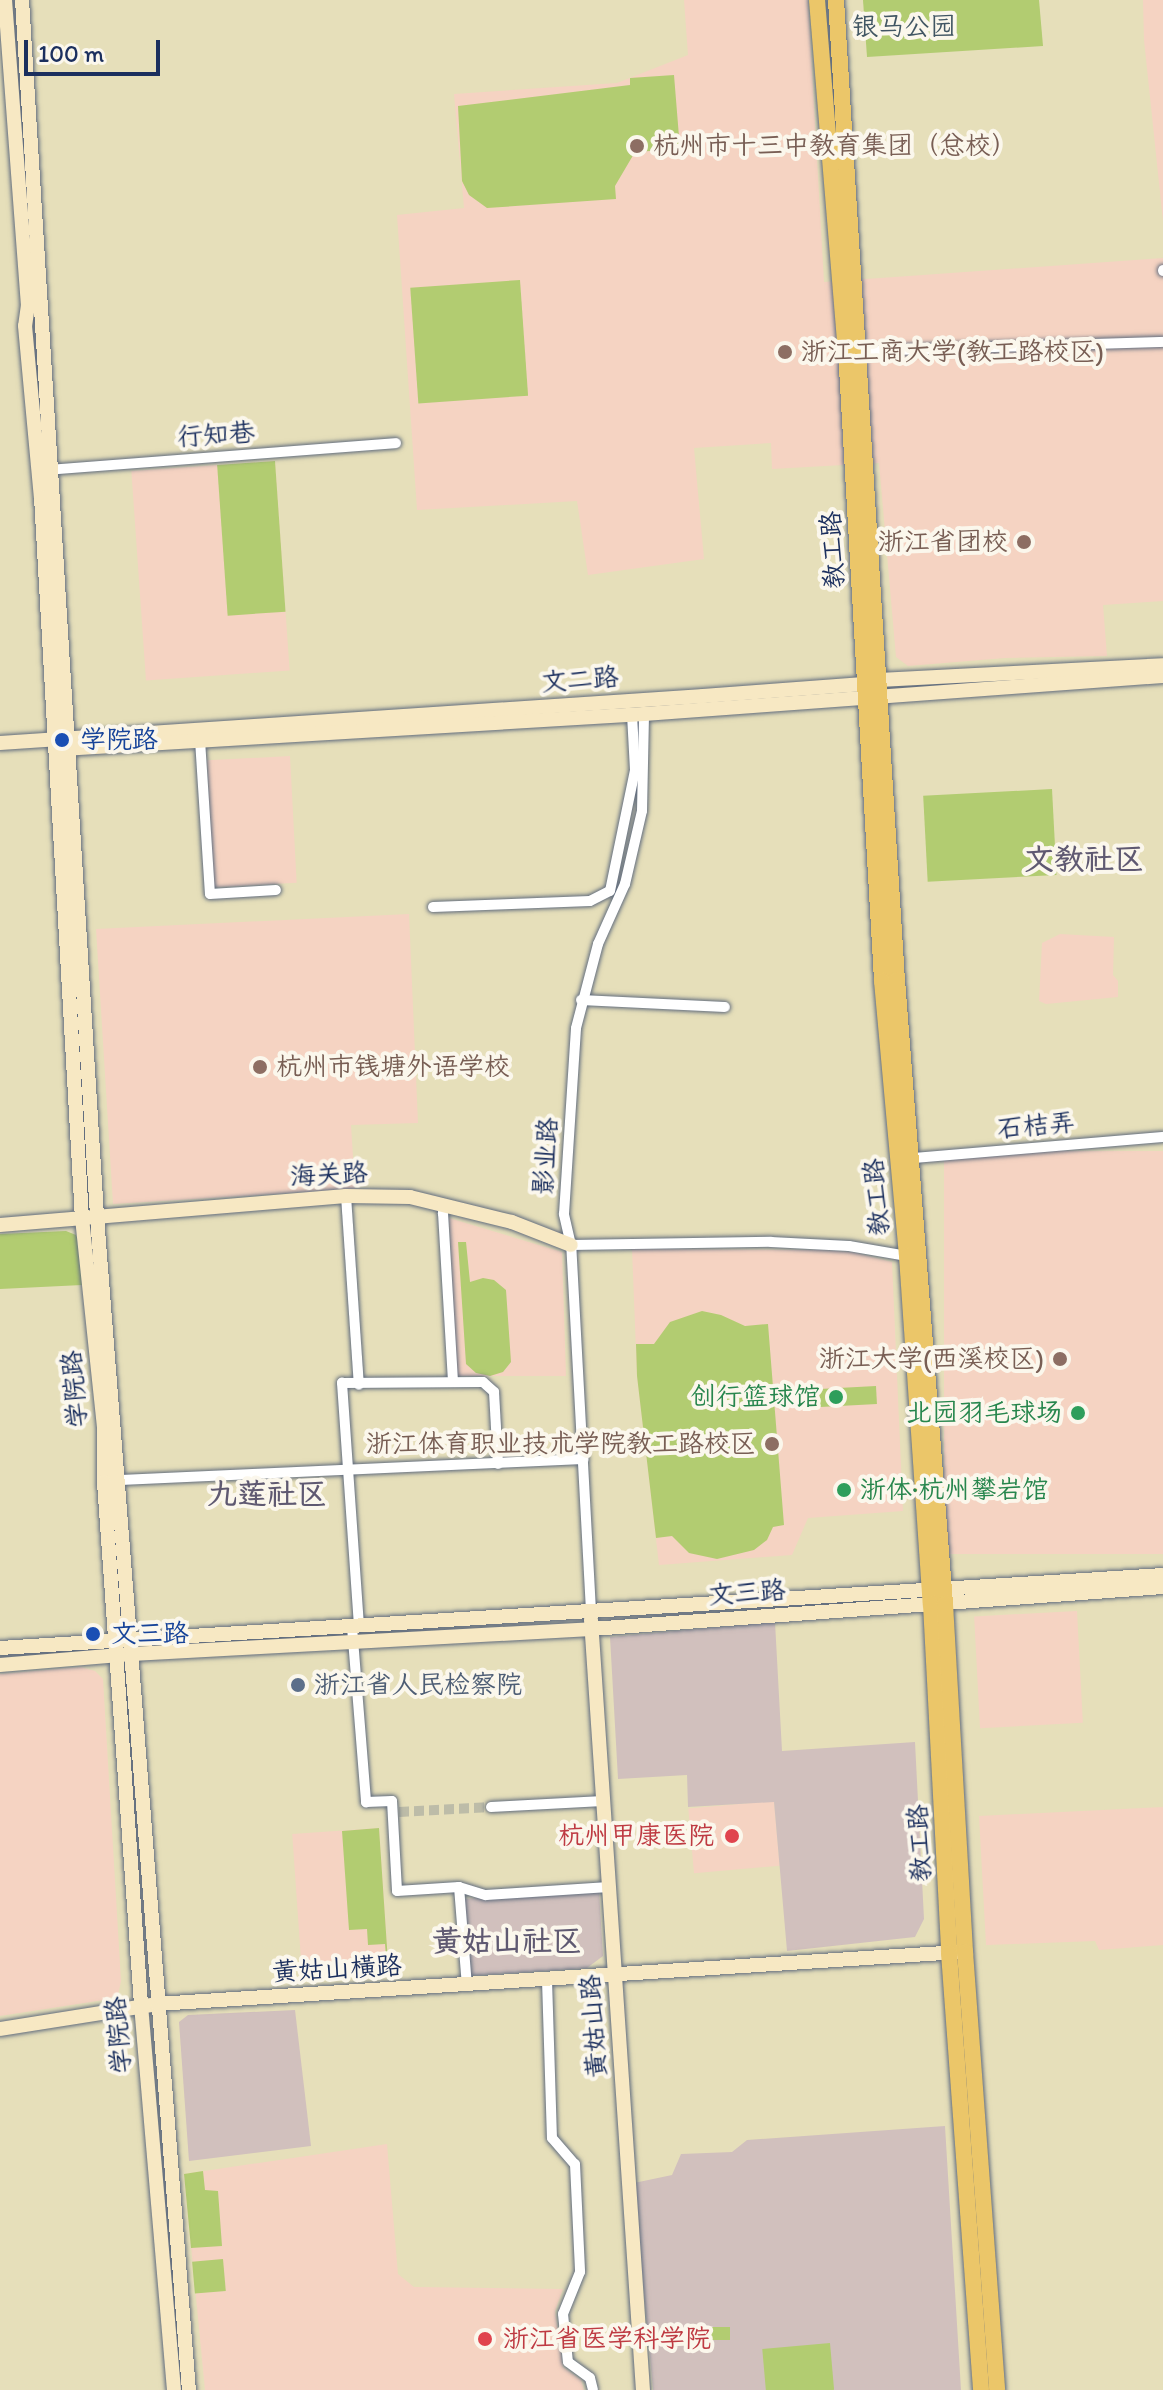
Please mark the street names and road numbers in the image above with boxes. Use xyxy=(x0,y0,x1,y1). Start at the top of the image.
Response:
street label: 行知巷 xyxy=(176,417,256,453)
street label: 教工路 xyxy=(815,510,851,590)
street label: 文二路 xyxy=(540,662,620,698)
street label: 石桔弄 xyxy=(996,1107,1076,1145)
street label: 影业路 xyxy=(528,1116,564,1196)
street label: 海关路 xyxy=(289,1157,369,1193)
street label: 教工路 xyxy=(858,1157,896,1237)
street label: 学院路 xyxy=(56,1349,94,1429)
street label: 文三路 xyxy=(707,1575,787,1611)
street label: 教工路 xyxy=(902,1803,938,1883)
street label: 黄姑山横路 xyxy=(271,1950,403,1988)
street label: 黄姑山路 xyxy=(575,1973,613,2079)
street label: 学院路 xyxy=(100,1995,138,2075)

